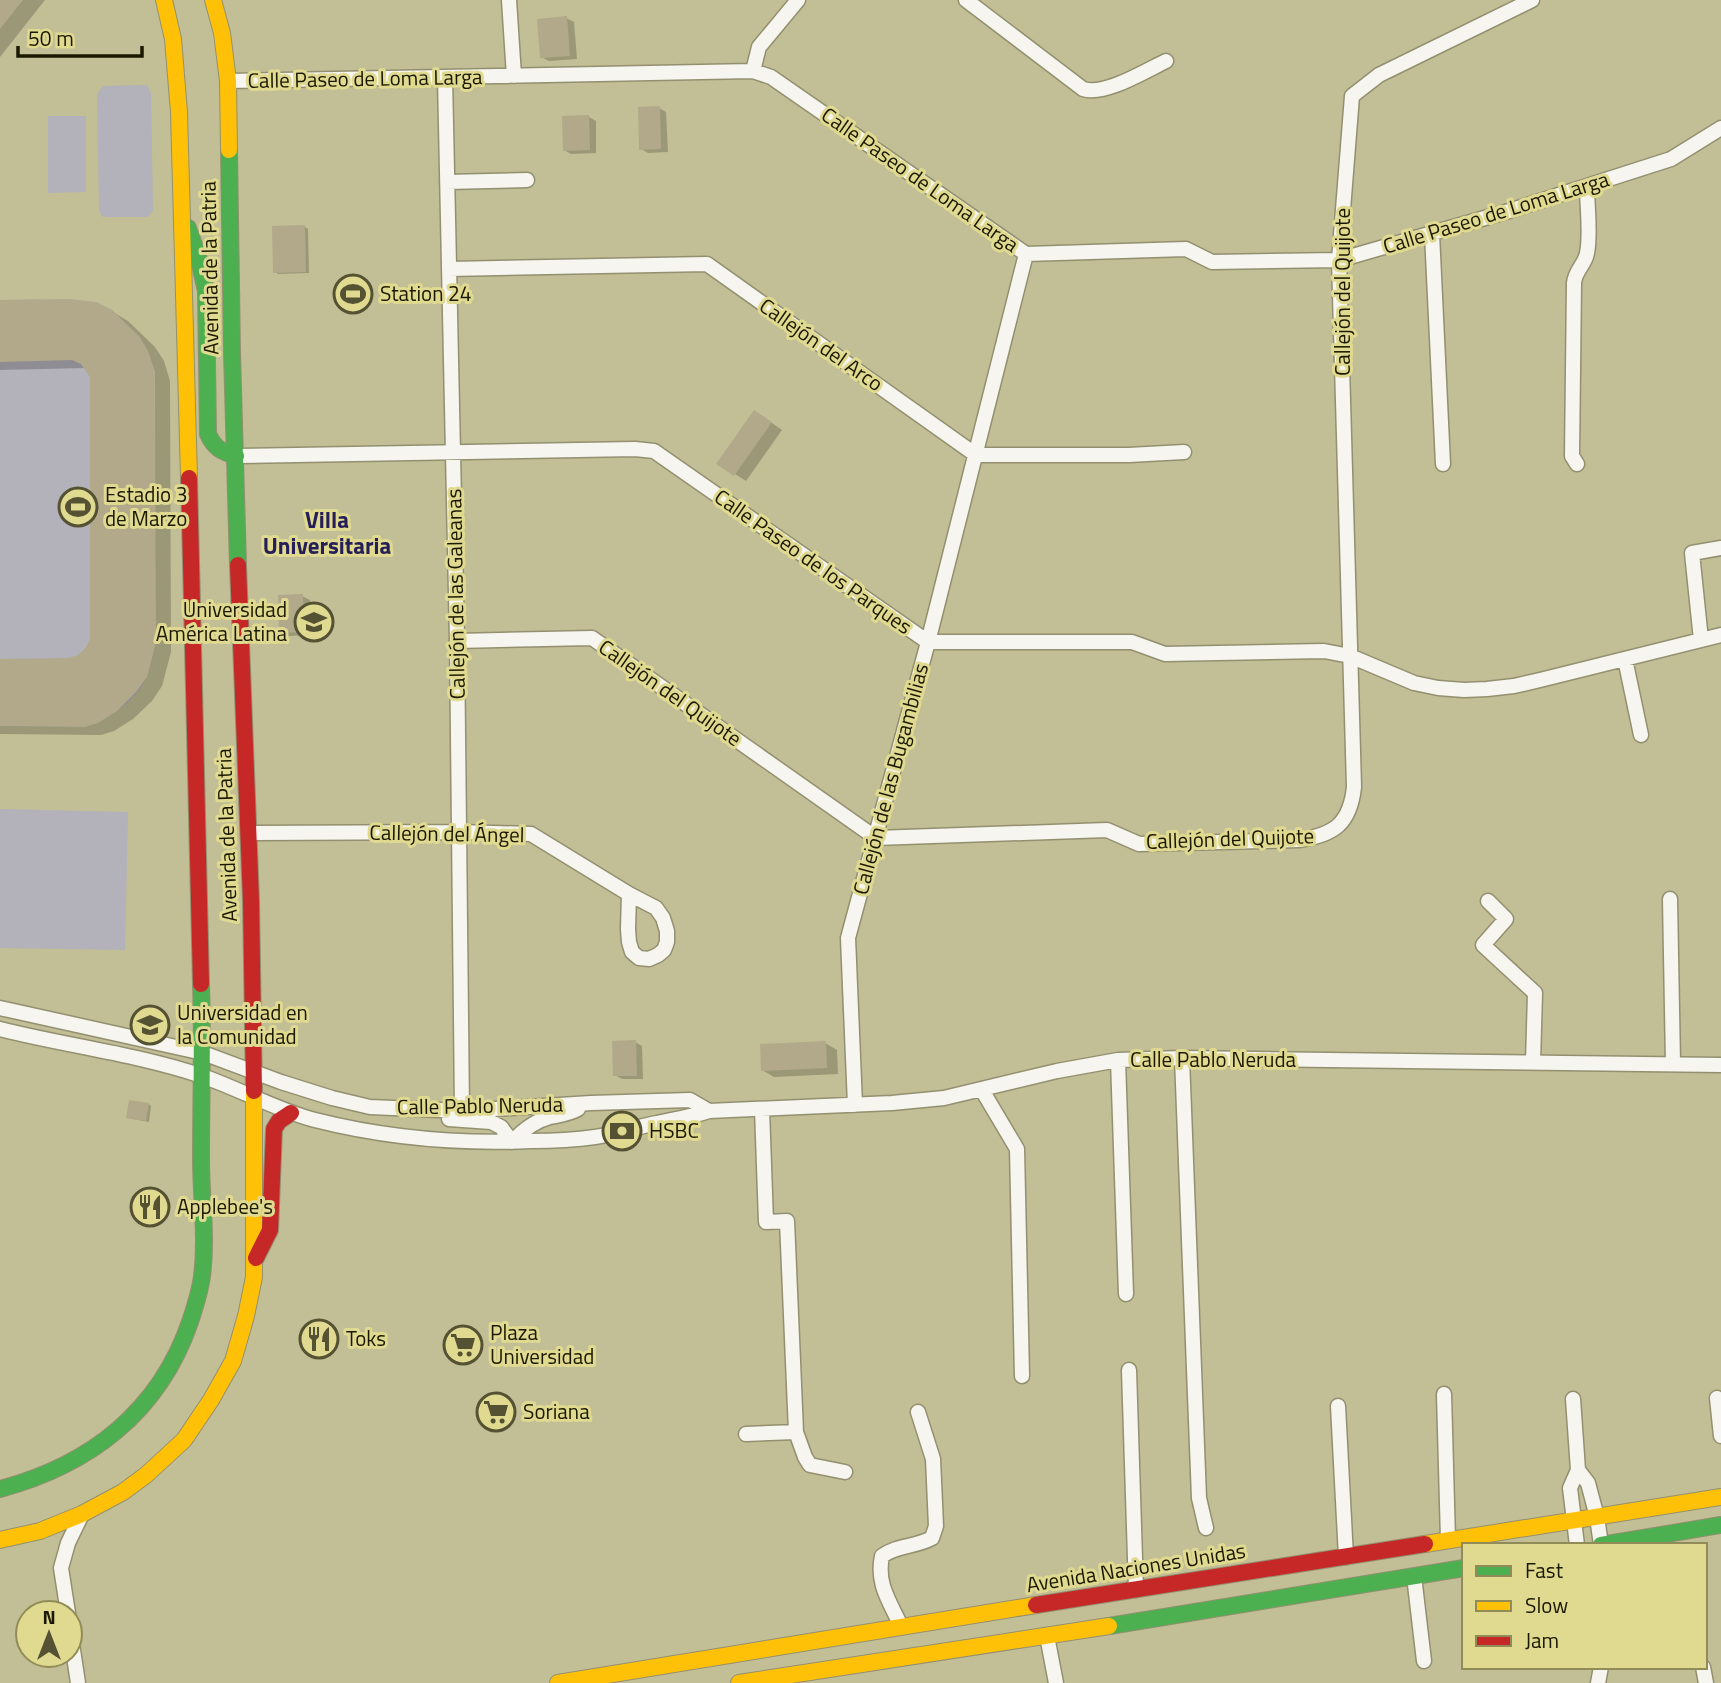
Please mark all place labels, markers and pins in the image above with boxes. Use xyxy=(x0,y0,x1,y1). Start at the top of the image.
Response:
sports icon: Station 24 xyxy=(332,273,374,315)
place label: Station 24 xyxy=(380,277,472,309)
place label: Estadio 3 de Marzo xyxy=(105,478,187,534)
sports icon: Estadio 3 de Marzo xyxy=(57,486,99,528)
place label: Universidad América Latina xyxy=(156,593,287,649)
school or university icon: Universidad América Latina xyxy=(293,601,335,643)
place label: Universidad en la Comunidad xyxy=(177,996,308,1052)
school or university icon: Universidad en la Comunidad xyxy=(129,1004,171,1046)
bank icon: HSBC xyxy=(601,1110,643,1152)
place label: HSBC xyxy=(649,1114,699,1146)
restaurant icon: Applebee's xyxy=(129,1186,171,1228)
place label: Applebee's xyxy=(177,1190,273,1222)
place label: Plaza Universidad xyxy=(490,1316,594,1372)
restaurant icon: Toks xyxy=(298,1318,340,1360)
place label: Toks xyxy=(346,1322,386,1354)
supermarket icon: Plaza Universidad xyxy=(442,1324,484,1366)
supermarket icon: Soriana xyxy=(475,1391,517,1433)
place label: Soriana xyxy=(523,1395,590,1427)

